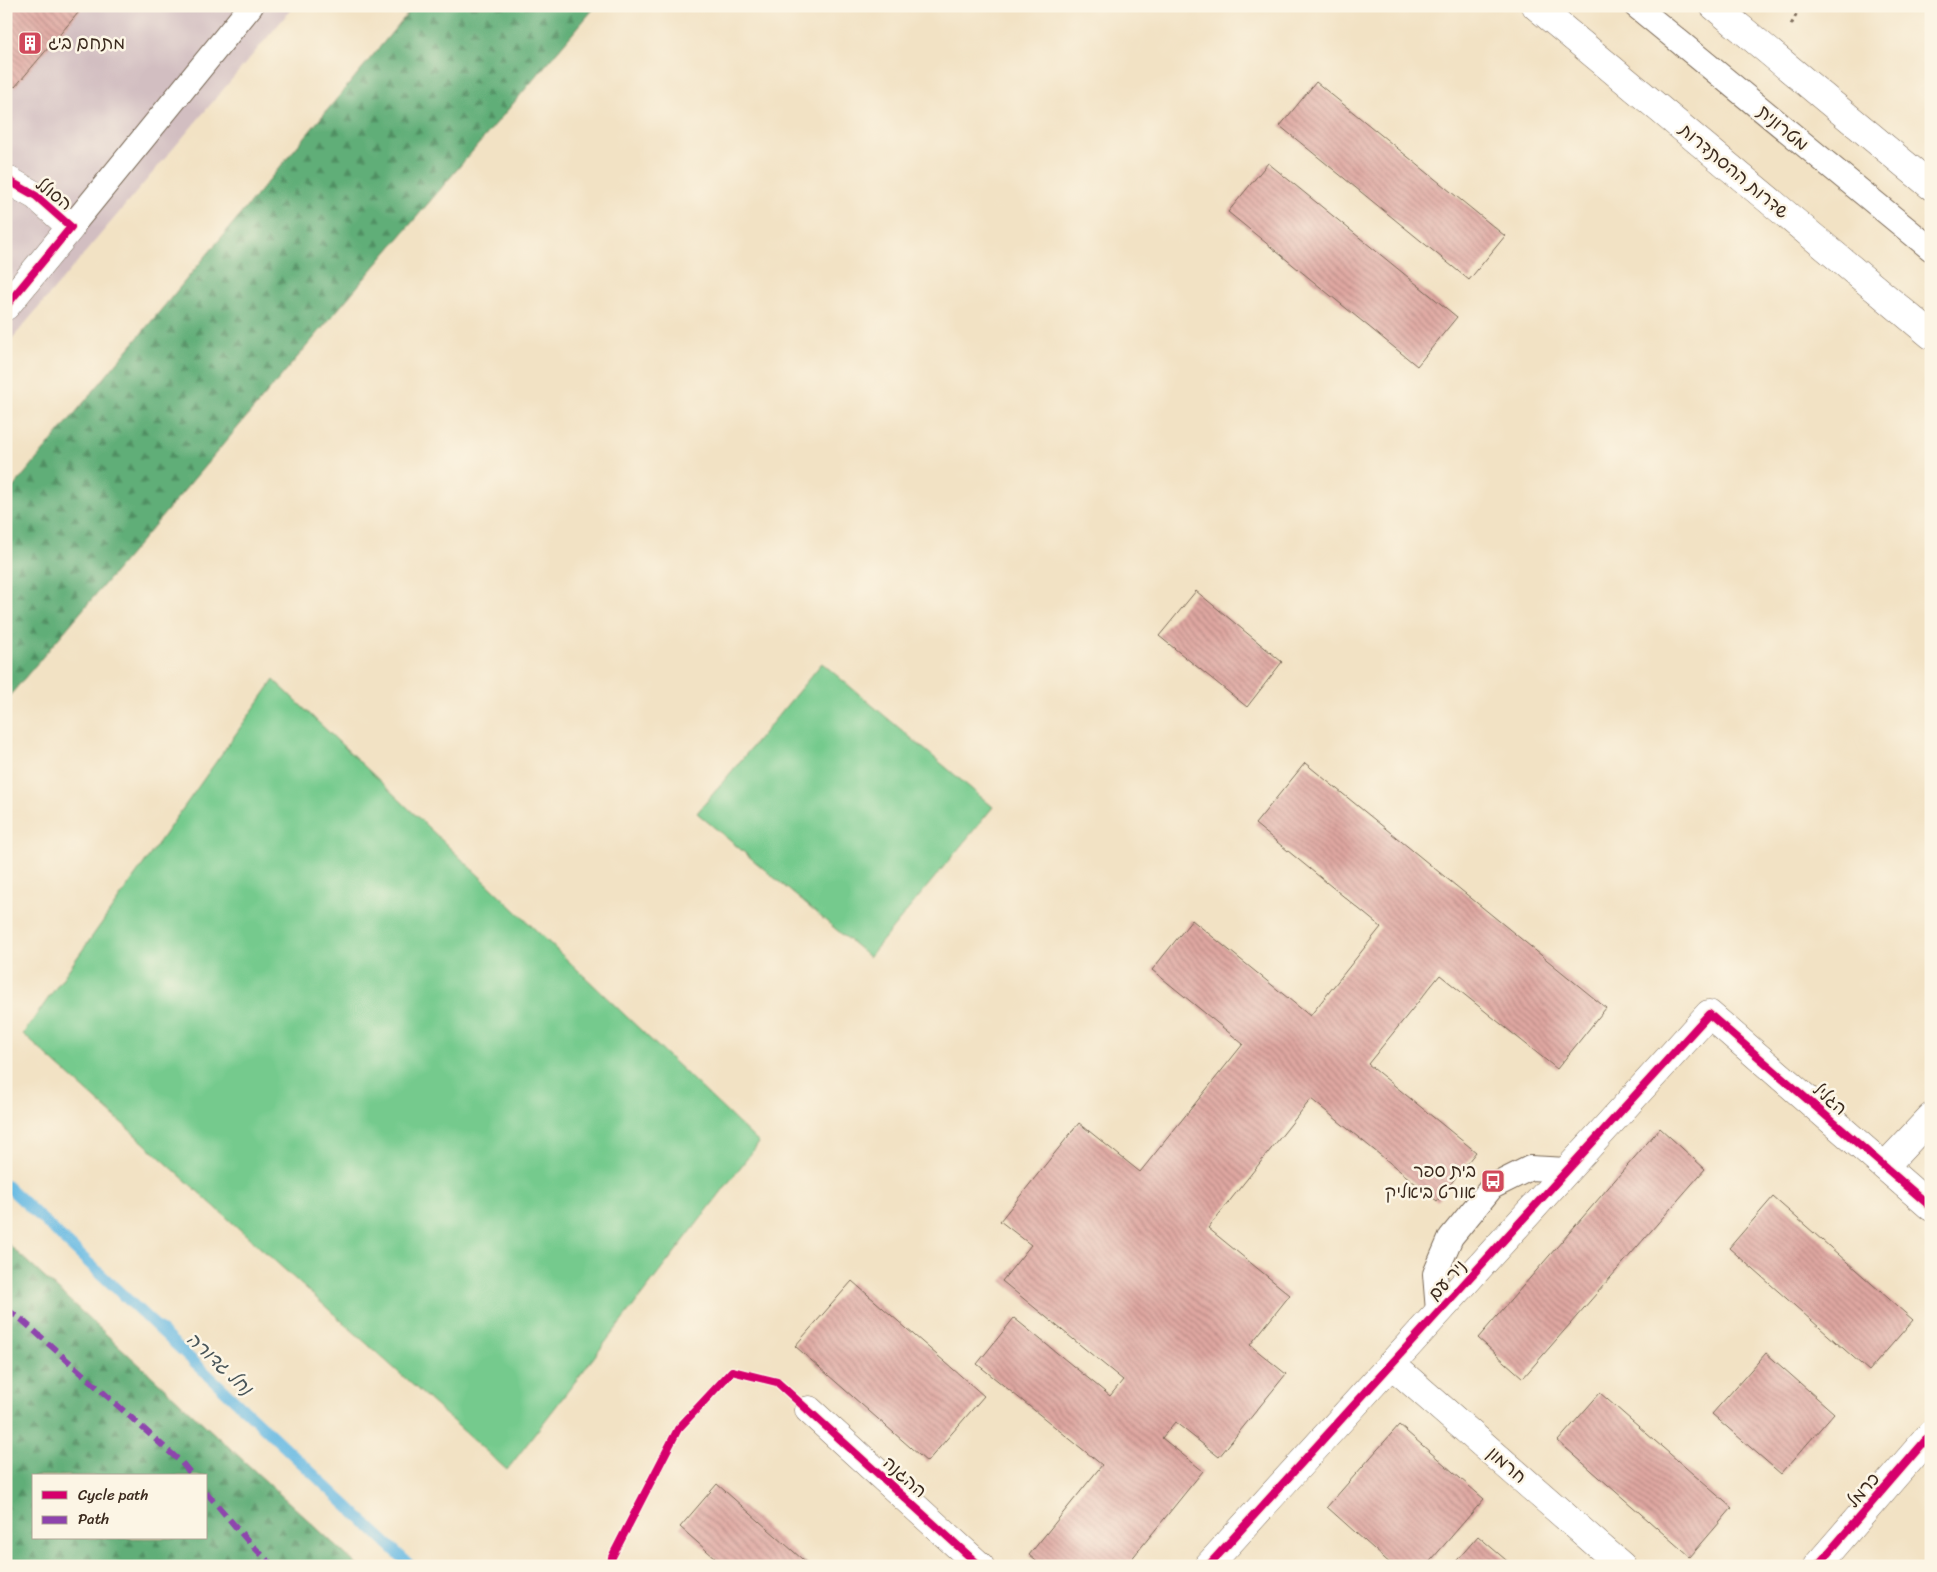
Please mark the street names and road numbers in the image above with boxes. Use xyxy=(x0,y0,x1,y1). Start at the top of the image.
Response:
street label: מטרונית xyxy=(1750,96,1816,160)
street label: שדרות ההסתדרות xyxy=(1671,114,1796,227)
street label: הסולל xyxy=(28,169,80,219)
street label: הגליל xyxy=(1805,1075,1855,1123)
street label: ניר עם xyxy=(1419,1252,1475,1308)
street label: חרמון xyxy=(1480,1438,1534,1492)
street label: ההגנה xyxy=(875,1448,935,1506)
street label: כרמל xyxy=(1838,1465,1888,1515)

